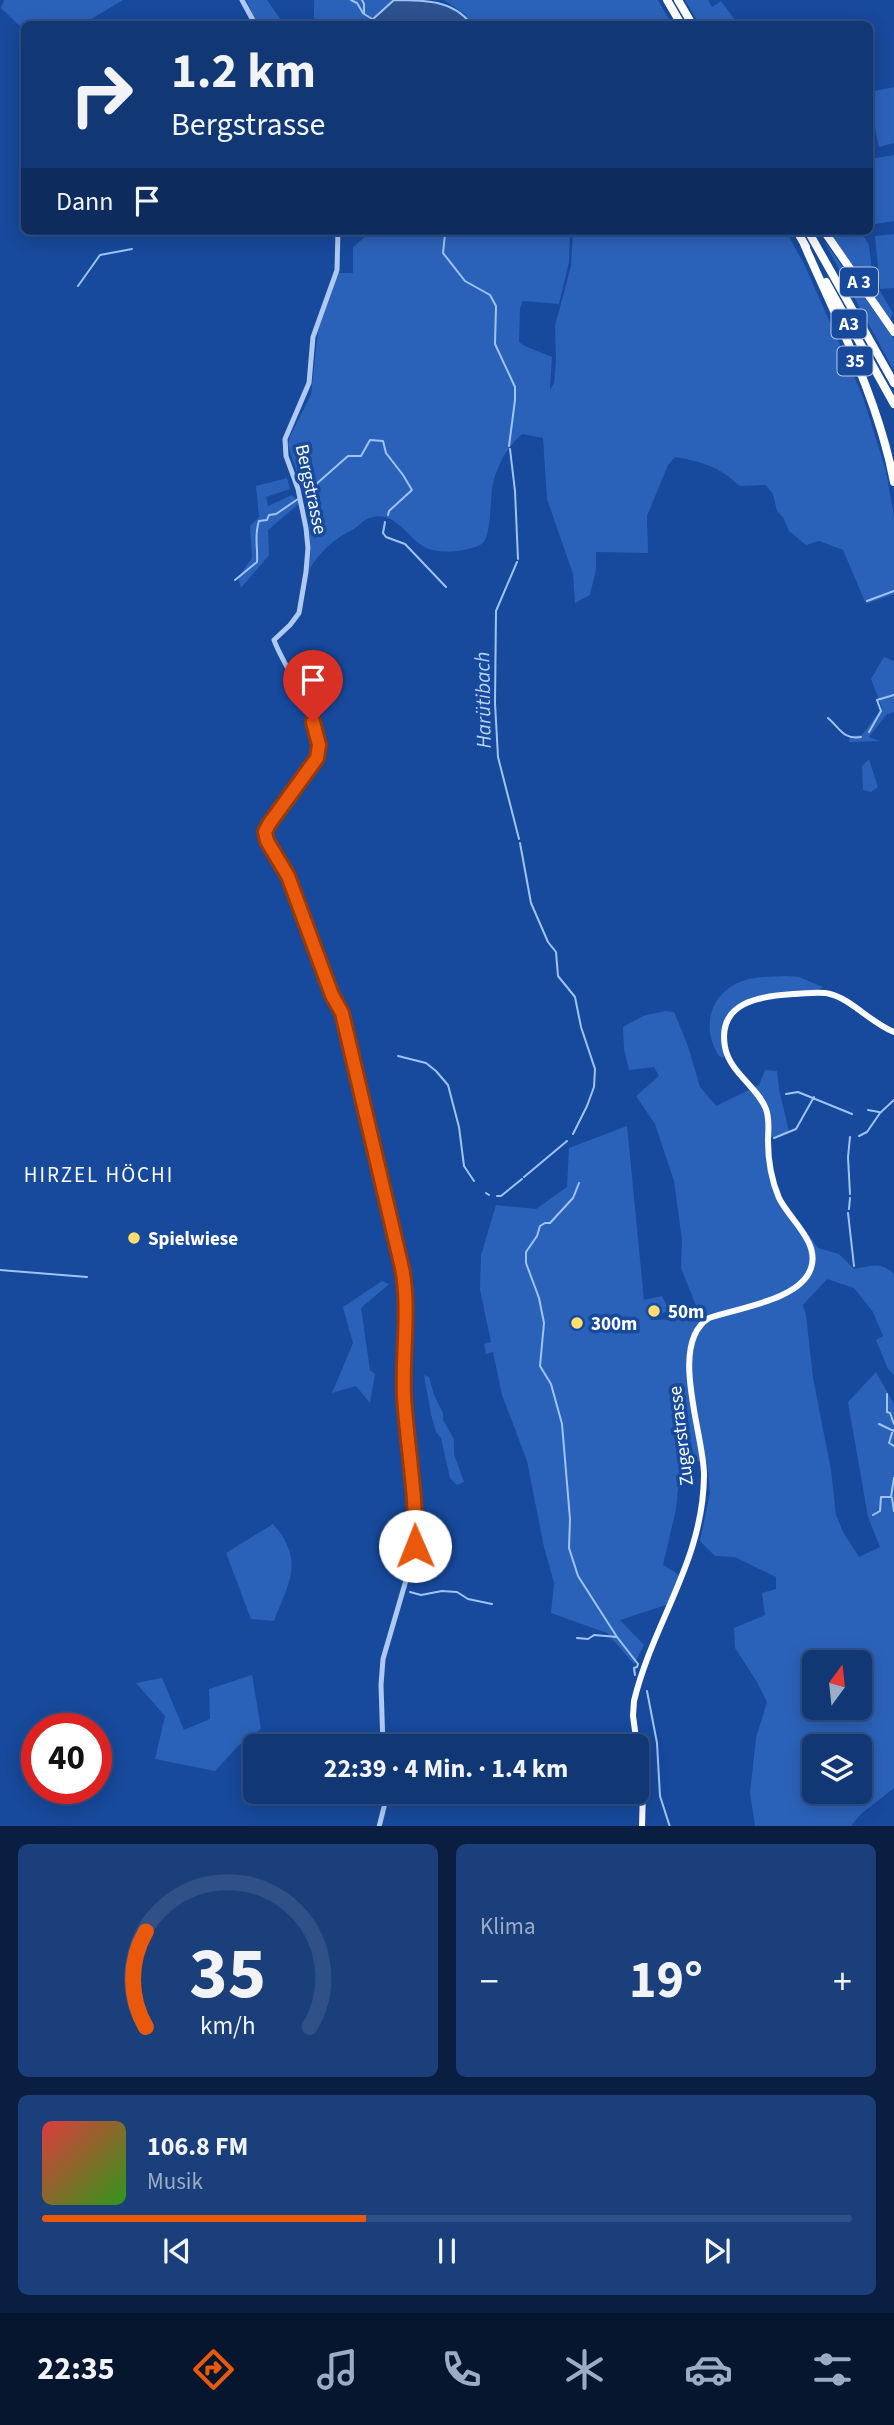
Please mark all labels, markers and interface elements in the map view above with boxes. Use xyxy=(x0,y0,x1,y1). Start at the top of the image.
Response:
text: 1.2 km xyxy=(171,37,316,107)
icon: right xyxy=(56,49,147,140)
text: Bergstrasse xyxy=(171,102,325,148)
icon: arrive xyxy=(128,182,166,220)
text: Dann xyxy=(56,183,114,220)
road number: A 3 xyxy=(840,268,878,296)
road number: A3 xyxy=(832,310,866,338)
road number: 35 xyxy=(838,346,872,376)
street label: Bergstrasse xyxy=(288,442,333,537)
pin xyxy=(283,650,343,722)
water label: Harütibach xyxy=(467,651,499,749)
icon: arrive xyxy=(294,661,332,699)
district label: HIRZEL HÖCHI xyxy=(24,1160,174,1190)
place label: Spielwiese xyxy=(148,1226,238,1253)
marker: Spielwiese xyxy=(126,1230,142,1246)
place label: 50m xyxy=(668,1299,704,1326)
marker: 50m xyxy=(646,1303,662,1319)
place label: 300m xyxy=(591,1311,637,1338)
marker: 300m xyxy=(569,1315,585,1331)
street label: Zugerstrasse xyxy=(662,1384,701,1487)
position arrow xyxy=(378,1509,452,1583)
north arrow xyxy=(802,1650,872,1720)
map controls xyxy=(802,1650,872,1804)
speed limit sign: 40 xyxy=(21,1713,112,1804)
button: layers xyxy=(802,1734,872,1804)
text: 22:39 · 4 Min. · 1.4 km xyxy=(324,1750,568,1787)
text: Klima xyxy=(480,1910,536,1943)
text: 35 xyxy=(190,1922,266,2026)
text: 19° xyxy=(629,1944,703,2018)
text: − xyxy=(480,1955,499,2009)
text: + xyxy=(833,1955,852,2009)
text: km/h xyxy=(200,2007,256,2043)
text: 106.8 FM xyxy=(147,2128,248,2165)
text: Musik xyxy=(147,2165,203,2198)
icon: previous xyxy=(158,2232,196,2270)
icon: pause xyxy=(428,2232,466,2270)
icon: next xyxy=(698,2232,736,2270)
icon: directions xyxy=(189,2345,238,2394)
icon: music xyxy=(313,2345,362,2394)
icon: phone xyxy=(437,2345,486,2394)
icon: climate xyxy=(560,2345,609,2394)
icon: car xyxy=(684,2345,733,2394)
icon: filters xyxy=(808,2345,857,2394)
text: 22:35 xyxy=(37,2346,115,2392)

